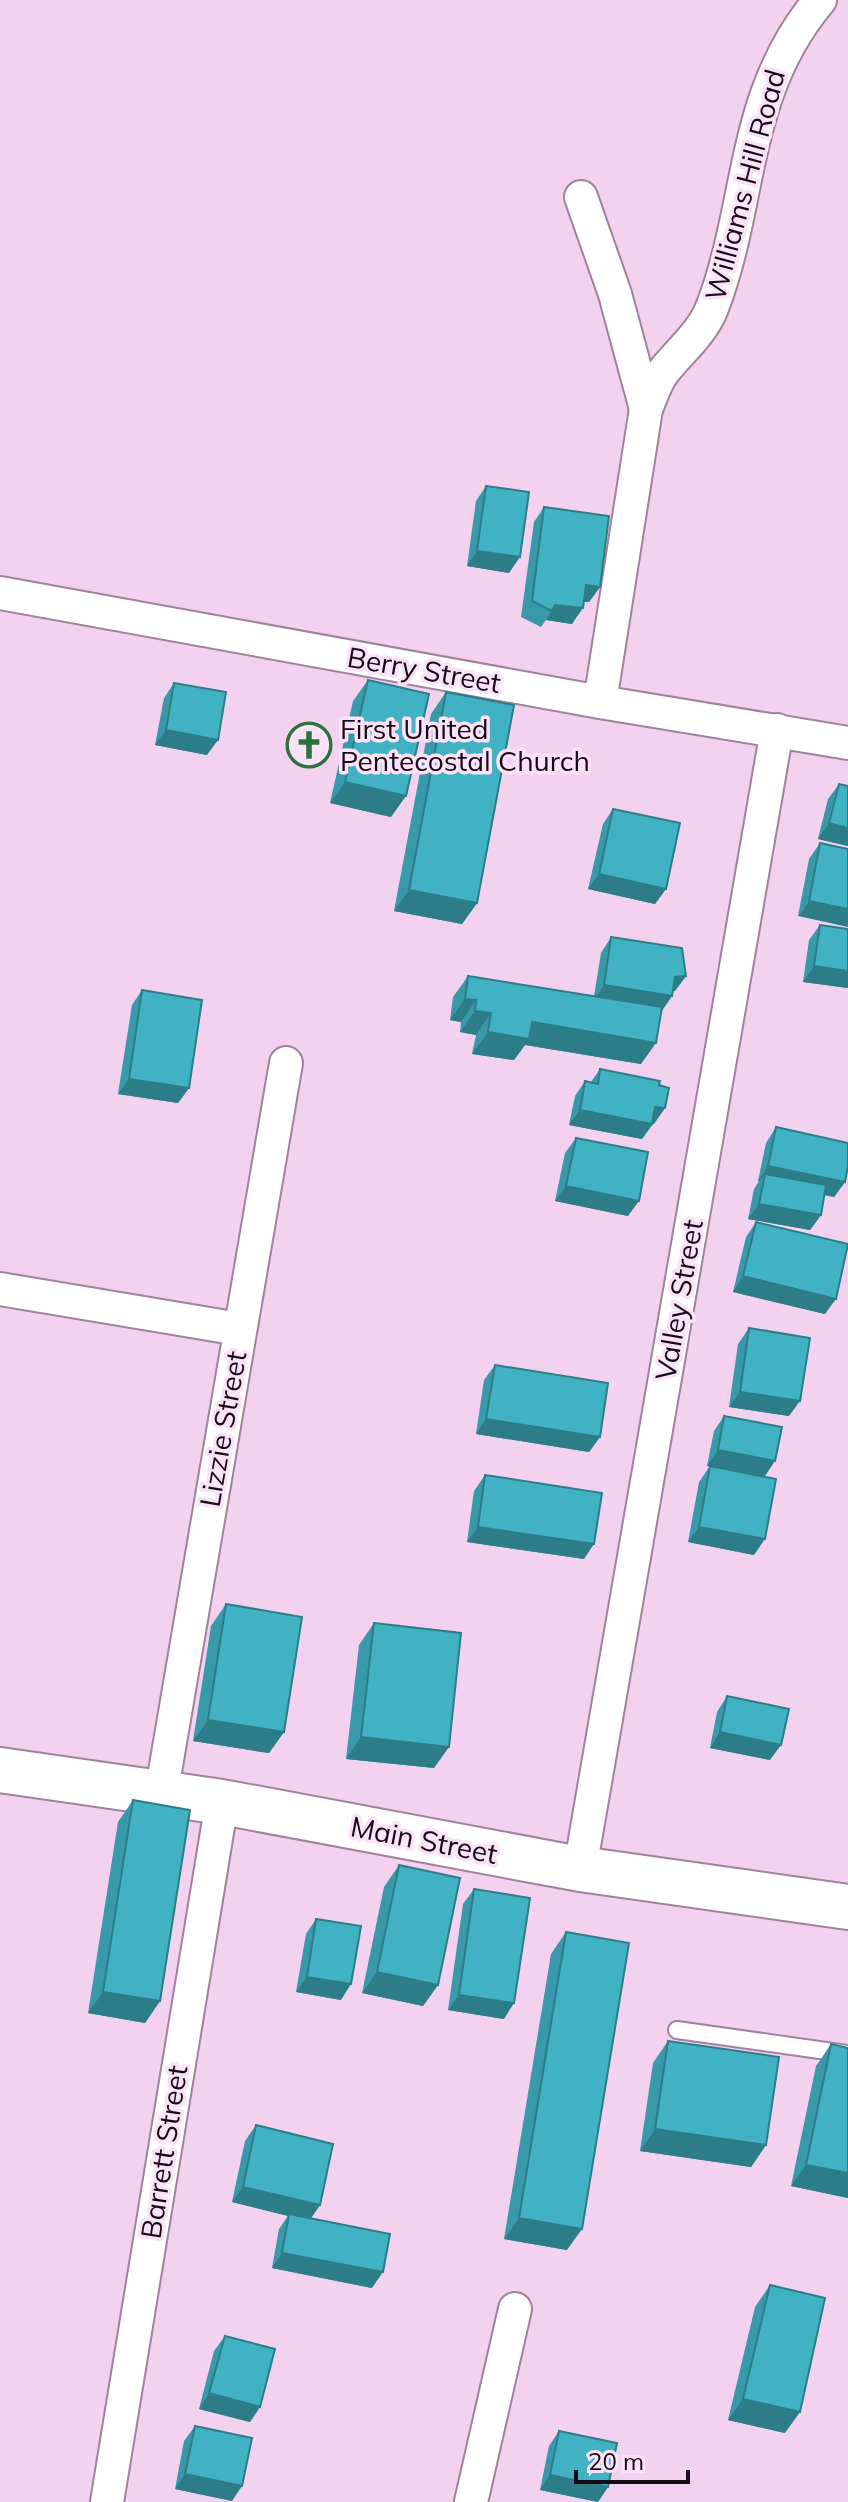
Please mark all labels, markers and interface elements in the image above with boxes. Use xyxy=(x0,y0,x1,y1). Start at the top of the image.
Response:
street label: Williams Hill Road xyxy=(697,66,792,304)
street label: Berry Street xyxy=(345,639,504,700)
place label: First United Pentecostal Church xyxy=(340,711,590,778)
church icon: First United Pentecostal Church xyxy=(285,721,333,769)
street label: Valley Street xyxy=(647,1217,710,1383)
street label: Lizzie Street xyxy=(192,1348,253,1510)
street label: Main Street xyxy=(348,1808,501,1871)
street label: Barrett Street xyxy=(133,2062,195,2241)
scale bar xyxy=(576,2434,688,2484)
text: 20 m xyxy=(588,2446,644,2476)

